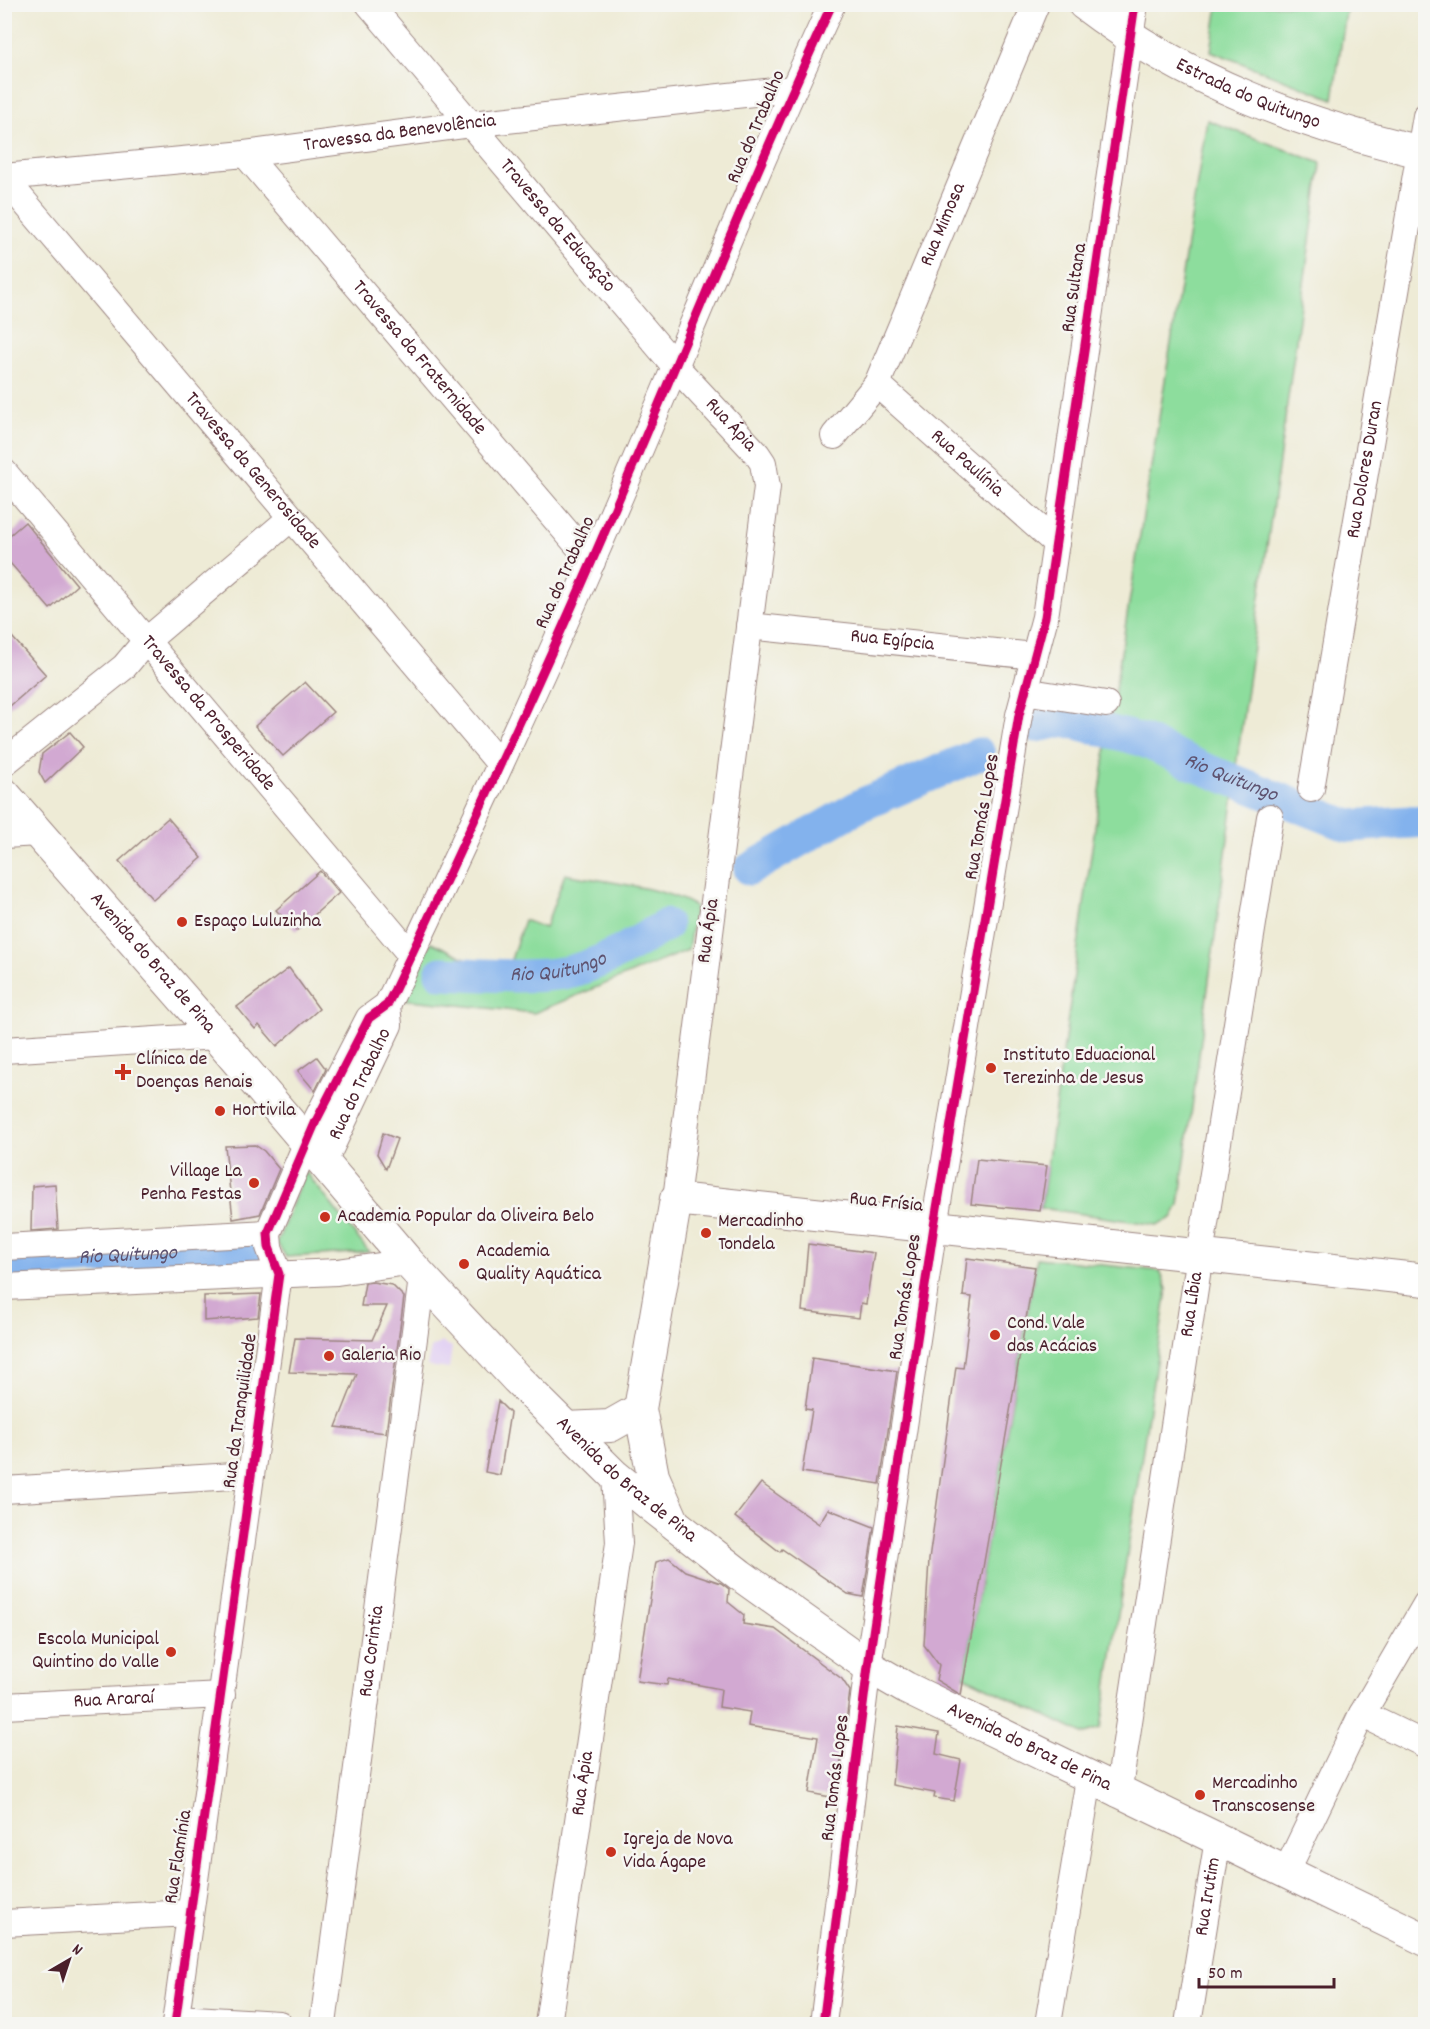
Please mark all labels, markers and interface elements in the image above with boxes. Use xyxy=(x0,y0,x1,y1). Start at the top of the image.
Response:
street label: Estrada do Quitungo xyxy=(1170,51,1324,137)
street label: Rua do Trabalho xyxy=(721,66,794,188)
street label: Travessa da Benevolência xyxy=(302,107,498,160)
street label: Travessa da Educação xyxy=(492,153,622,299)
street label: Rua Mimosa xyxy=(914,178,974,271)
street label: Rua Sultana xyxy=(1055,241,1095,334)
street label: Travessa da Fraternidade xyxy=(345,275,493,442)
street label: Travessa da Generosidade xyxy=(177,386,327,556)
street label: Rua Ápia xyxy=(698,392,763,459)
street label: Rua Dolores Duran xyxy=(1340,399,1391,541)
street label: Rua Paulínia xyxy=(924,423,1010,505)
street label: Rua do Trabalho xyxy=(529,512,603,634)
street label: Rua Egípcia xyxy=(849,623,936,659)
street label: Travessa da Prosperidade xyxy=(134,630,282,798)
water label: Rio Quitungo xyxy=(1179,747,1283,812)
street label: Rua Tomás Lopes xyxy=(958,752,1008,882)
street label: Avenida do Braz de Pina xyxy=(82,886,222,1041)
street label: Rua Ápia xyxy=(691,896,727,965)
place label: Espaço Luluzinha xyxy=(194,908,321,936)
marker: Espaço Luluzinha xyxy=(175,915,189,929)
water label: Rio Quitungo xyxy=(510,944,613,991)
street label: Rua do Trabalho xyxy=(322,1024,399,1145)
place label: Instituto Eduacional Terezinha de Jesus xyxy=(1003,1042,1155,1093)
place label: Clínica de Doenças Renais xyxy=(136,1046,253,1097)
marker: Instituto Eduacional Terezinha de Jesus xyxy=(984,1061,998,1075)
marker: Clínica de Doenças Renais xyxy=(114,1063,132,1081)
place label: Hortivila xyxy=(232,1097,296,1125)
marker: Hortivila xyxy=(213,1104,227,1118)
place label: Village La Penha Festas xyxy=(140,1158,243,1209)
marker: Village La Penha Festas xyxy=(247,1176,261,1190)
street label: Rua Frísia xyxy=(848,1185,925,1221)
place label: Academia Popular da Oliveira Belo xyxy=(337,1203,594,1231)
place label: Mercadinho Tondela xyxy=(718,1208,804,1259)
marker: Academia Popular da Oliveira Belo xyxy=(318,1210,332,1224)
marker: Mercadinho Tondela xyxy=(699,1226,713,1240)
street label: Rua Tomás Lopes xyxy=(882,1232,930,1362)
place label: Academia Quality Aquática xyxy=(476,1238,602,1289)
water label: Rio Quitungo xyxy=(78,1239,179,1274)
marker: Academia Quality Aquática xyxy=(457,1257,471,1271)
street label: Rua Líbia xyxy=(1174,1269,1211,1339)
place label: Cond. Vale das Acácias xyxy=(1007,1310,1097,1361)
marker: Cond. Vale das Acácias xyxy=(988,1328,1002,1342)
street label: Rua da Tranquilidade xyxy=(216,1331,266,1490)
place label: Galeria Rio xyxy=(341,1342,421,1370)
marker: Galeria Rio xyxy=(322,1349,336,1363)
street label: Avenida do Braz de Pina xyxy=(549,1410,703,1550)
street label: Rua Corintia xyxy=(353,1603,392,1699)
place label: Escola Municipal Quintino do Valle xyxy=(32,1626,159,1677)
marker: Escola Municipal Quintino do Valle xyxy=(164,1645,178,1659)
street label: Rua Araraí xyxy=(73,1684,156,1716)
street label: Avenida do Braz de Pina xyxy=(942,1696,1116,1800)
street label: Rua Tomás Lopes xyxy=(814,1713,858,1843)
street label: Rua Ápia xyxy=(565,1749,602,1818)
place label: Mercadinho Transcosense xyxy=(1212,1770,1315,1821)
marker: Mercadinho Transcosense xyxy=(1193,1788,1207,1802)
street label: Rua Flamínia xyxy=(158,1807,200,1906)
place label: Igreja de Nova Vida Ágape xyxy=(623,1826,733,1877)
marker: Igreja de Nova Vida Ágape xyxy=(604,1845,618,1859)
street label: Rua Irutim xyxy=(1188,1855,1229,1938)
north arrow xyxy=(39,1930,99,1990)
text: N xyxy=(67,1939,87,1962)
scale bar xyxy=(1199,1951,1334,1989)
text: 50 m xyxy=(1208,1962,1243,1987)

